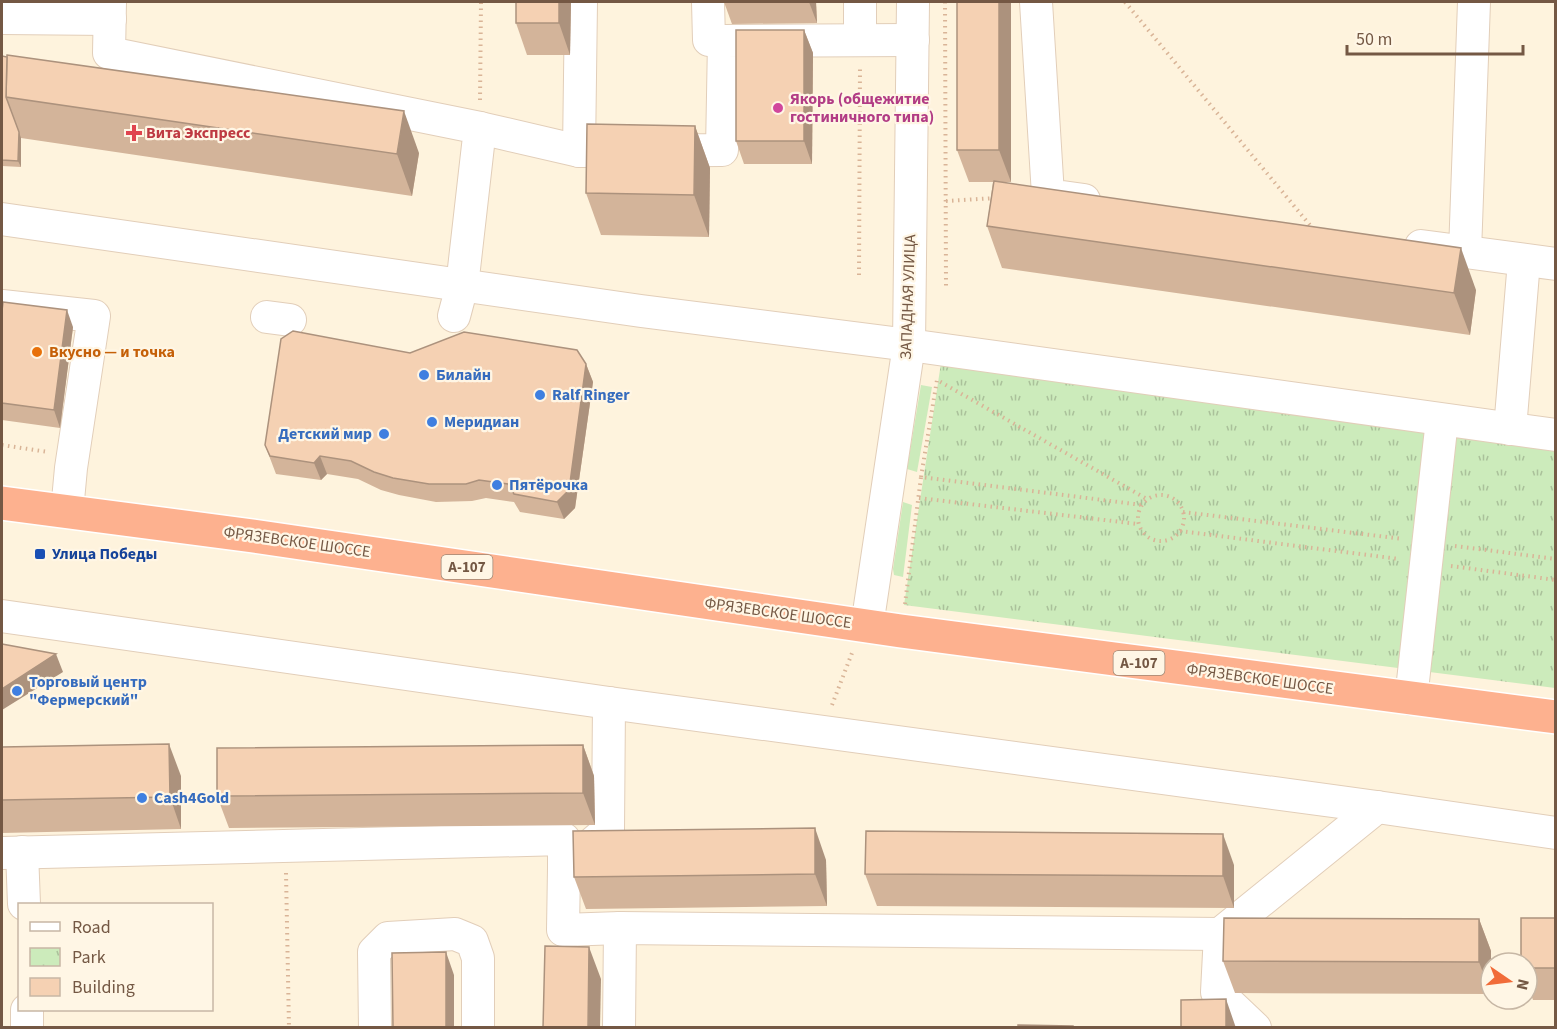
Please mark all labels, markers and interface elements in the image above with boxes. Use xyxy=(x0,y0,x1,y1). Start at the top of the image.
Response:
scale bar xyxy=(1347,18,1522,56)
text: 50 m xyxy=(1356,27,1392,52)
place label: Якорь (общежитие гостиничного типа) xyxy=(790,88,934,128)
marker: Якорь (общежитие гостиничного типа) xyxy=(771,101,785,115)
place label: Вита Экспресс xyxy=(146,122,251,144)
marker: Вита Экспресс xyxy=(127,126,141,140)
street label: ЗАПАДНАЯ УЛИЦА xyxy=(895,234,921,360)
place label: Вкусно — и точка xyxy=(49,341,175,363)
marker: Вкусно — и точка xyxy=(30,345,44,359)
place label: Билайн xyxy=(436,364,491,386)
marker: Билайн xyxy=(417,368,431,382)
place label: Ralf Ringer xyxy=(552,384,630,406)
marker: Ralf Ringer xyxy=(533,388,547,402)
place label: Меридиан xyxy=(444,411,519,433)
marker: Меридиан xyxy=(425,415,439,429)
place label: Детский мир xyxy=(278,423,372,445)
marker: Детский мир xyxy=(377,427,391,441)
place label: Пятёрочка xyxy=(509,474,588,496)
marker: Пятёрочка xyxy=(490,478,504,492)
street label: ФРЯЗЕВСКОЕ ШОССЕ xyxy=(222,521,372,563)
place label: Улица Победы xyxy=(52,543,157,565)
marker: Улица Победы xyxy=(33,547,47,561)
road number: А-107 xyxy=(442,555,492,579)
street label: ФРЯЗЕВСКОЕ ШОССЕ xyxy=(703,592,853,634)
road number: А-107 xyxy=(1114,651,1164,675)
street label: ФРЯЗЕВСКОЕ ШОССЕ xyxy=(1185,658,1335,700)
place label: Торговый центр "Фермерский" xyxy=(29,671,147,711)
marker: Торговый центр "Фермерский" xyxy=(10,684,24,698)
place label: Cash4Gold xyxy=(154,787,229,809)
marker: Cash4Gold xyxy=(135,791,149,805)
legend xyxy=(18,903,213,1011)
text: Road xyxy=(72,915,111,940)
text: Park xyxy=(72,945,106,970)
north arrow xyxy=(1479,951,1539,1011)
text: Building xyxy=(72,975,135,1000)
text: N xyxy=(1511,977,1535,992)

